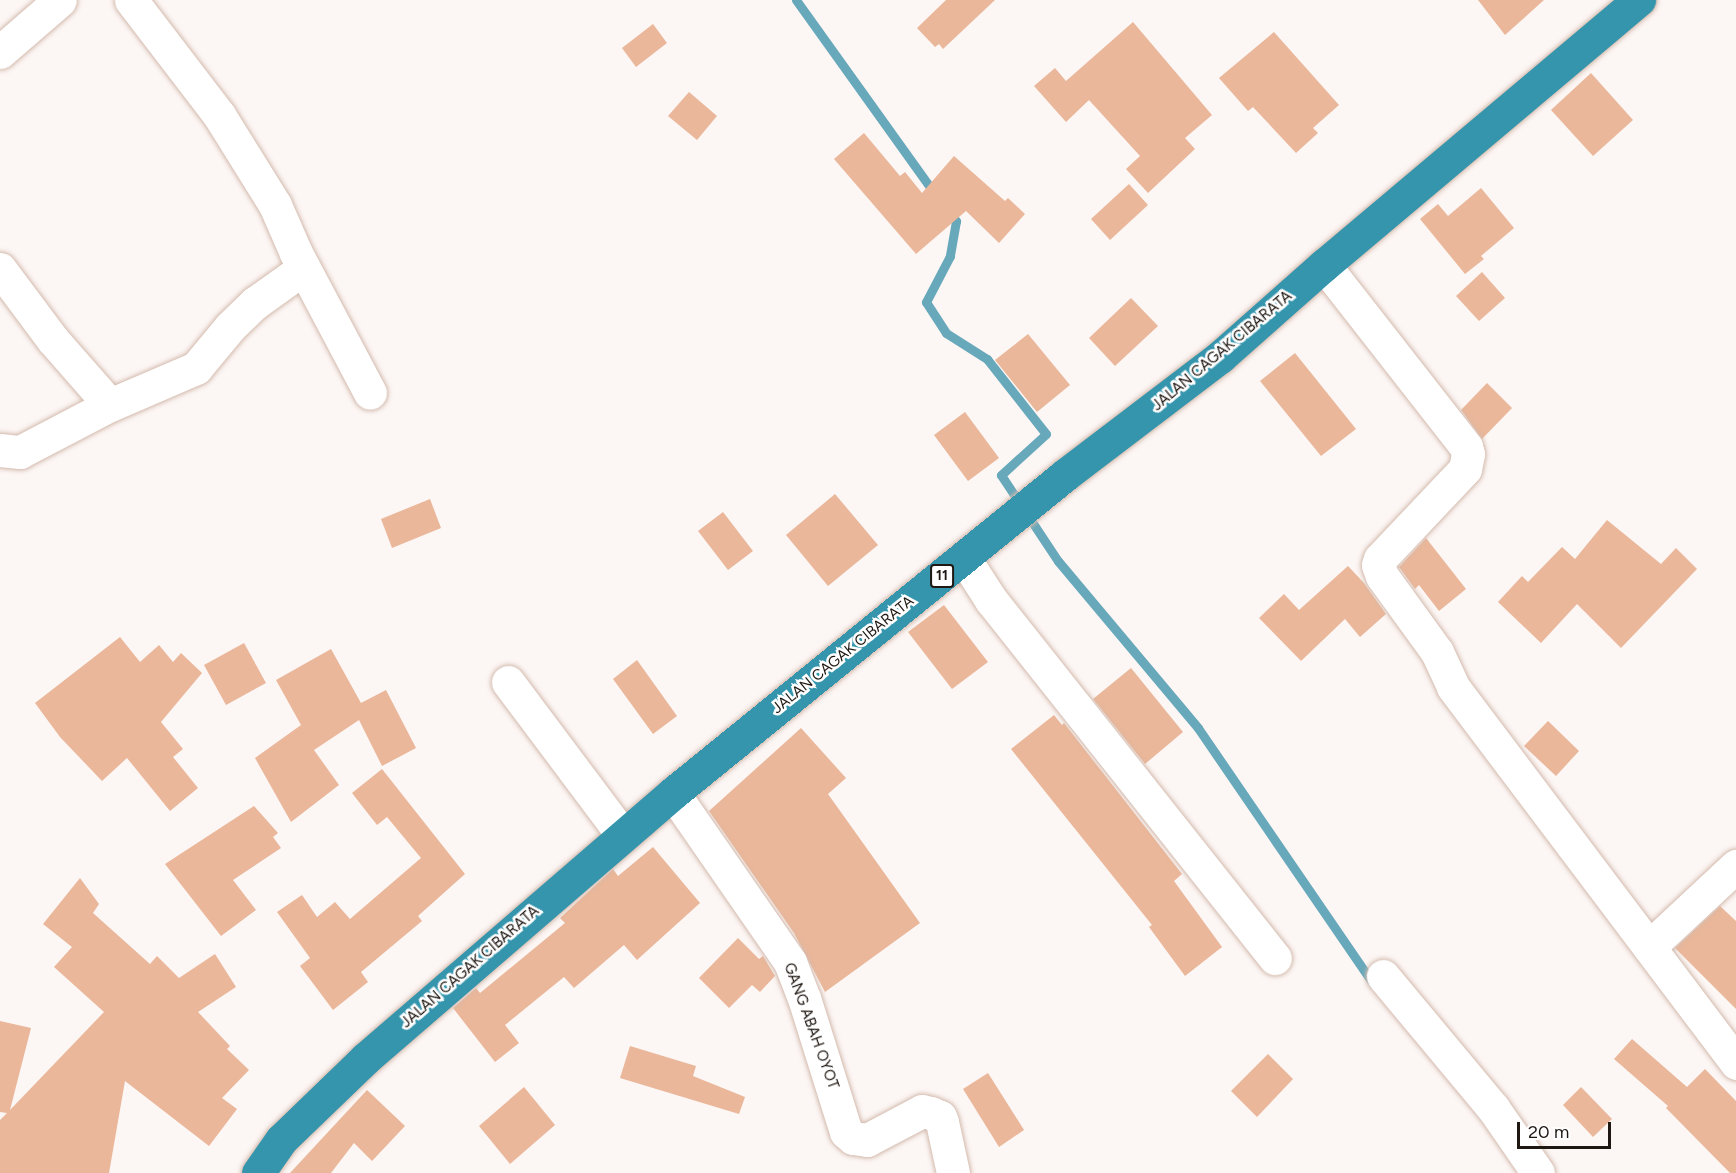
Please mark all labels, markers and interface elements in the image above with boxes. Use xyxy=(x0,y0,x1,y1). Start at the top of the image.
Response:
street label: JALAN CAGAK CIBARATA xyxy=(1148,287,1296,415)
road number: 11 xyxy=(930,565,954,587)
street label: JALAN CAGAK CIBARATA xyxy=(769,592,917,718)
street label: JALAN CAGAK CIBARATA xyxy=(397,902,543,1032)
street label: GANG ABAH OYOT xyxy=(780,960,842,1092)
scale bar xyxy=(1520,1110,1614,1148)
text: 20 m xyxy=(1528,1121,1569,1143)

